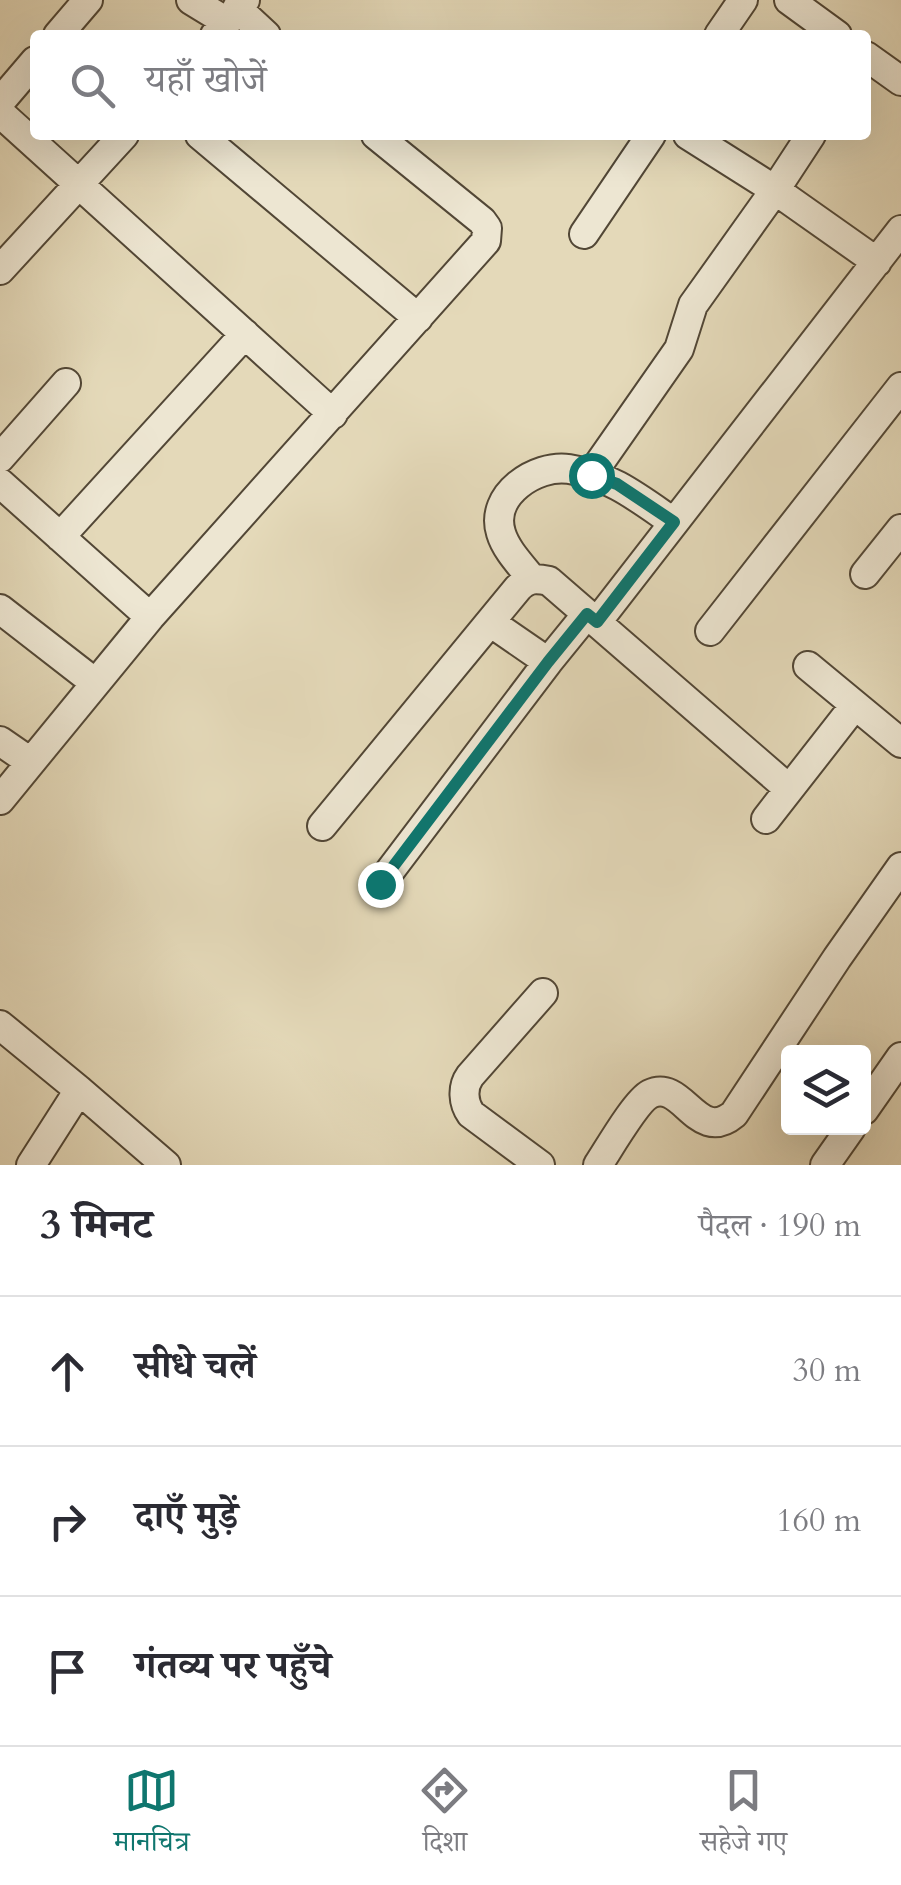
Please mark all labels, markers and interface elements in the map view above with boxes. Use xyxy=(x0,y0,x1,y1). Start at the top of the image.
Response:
search box xyxy=(30,30,871,140)
text: यहाँ खोजें xyxy=(145,54,266,106)
icon: search xyxy=(65,58,120,113)
route start xyxy=(569,453,615,499)
route end xyxy=(358,862,404,908)
map controls xyxy=(781,1045,871,1135)
button: layers xyxy=(781,1045,871,1135)
text: 3 मिनट xyxy=(40,1196,152,1253)
text: पैदल · 190 m xyxy=(699,1204,861,1248)
text: सीधे चलें xyxy=(135,1340,255,1392)
icon: ahead xyxy=(40,1344,95,1399)
text: 30 m xyxy=(793,1349,861,1393)
text: दाएँ मुड़ें xyxy=(135,1490,238,1542)
icon: right xyxy=(40,1494,95,1549)
text: 160 m xyxy=(776,1499,861,1543)
text: गंतव्य पर पहुँचे xyxy=(135,1640,331,1692)
icon: arrive xyxy=(40,1644,95,1699)
tab: मानचित्र xyxy=(114,1763,190,1869)
tab: दिशा xyxy=(417,1763,472,1869)
tab: सहेजे गए xyxy=(700,1763,787,1869)

